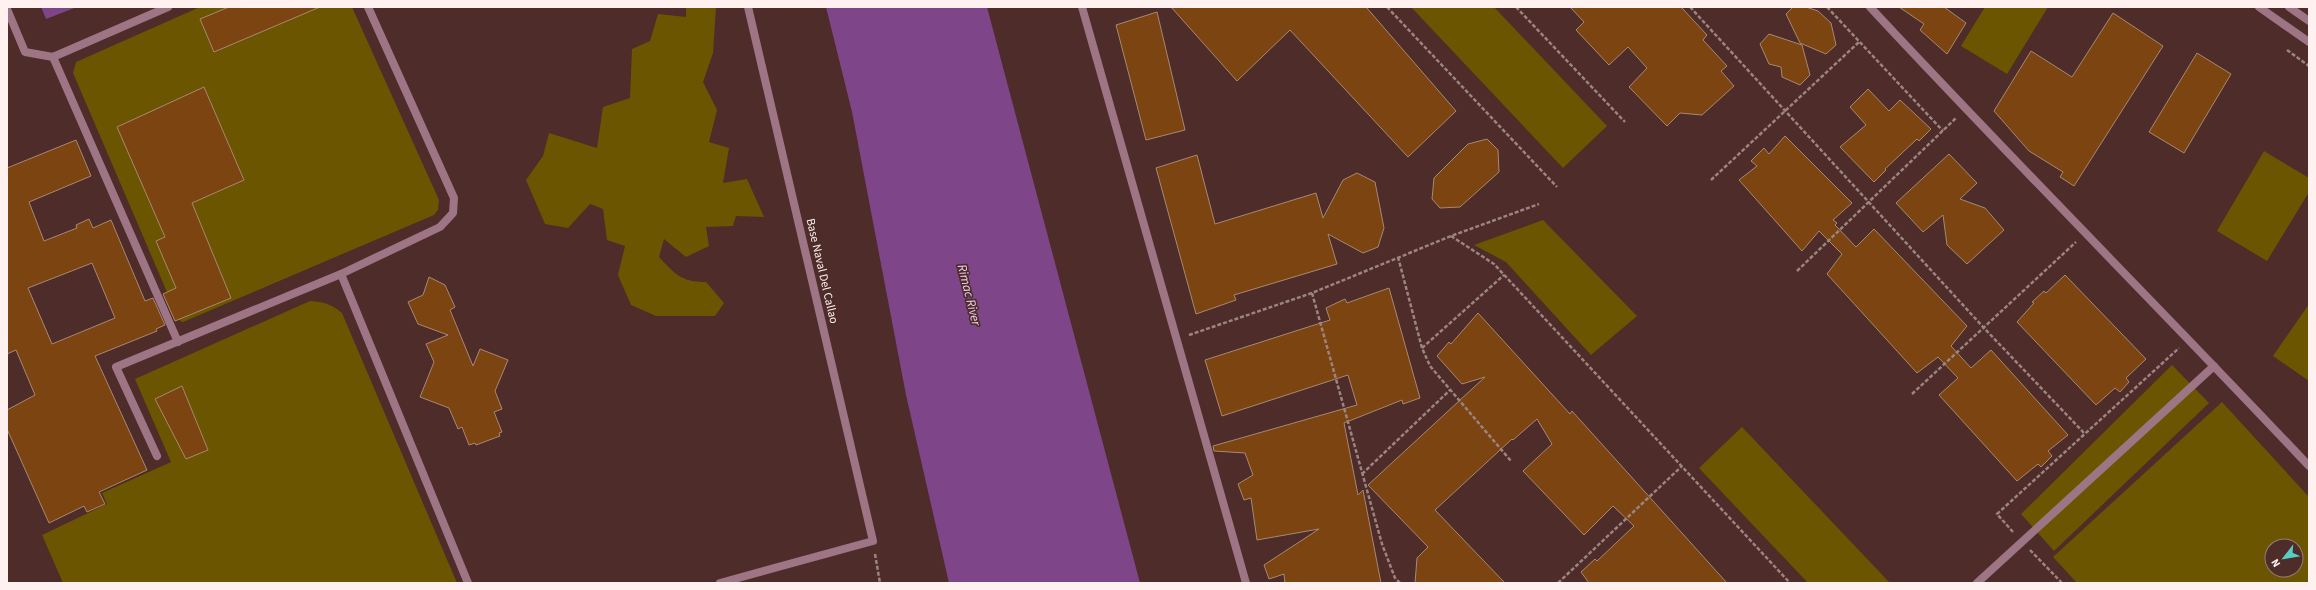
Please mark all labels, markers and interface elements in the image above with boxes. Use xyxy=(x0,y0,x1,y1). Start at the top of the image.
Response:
street label: Base Naval Del Callao xyxy=(802,217,842,325)
water label: Rimac River xyxy=(953,262,985,328)
north arrow xyxy=(2264,538,2304,578)
text: N xyxy=(2268,556,2284,570)

